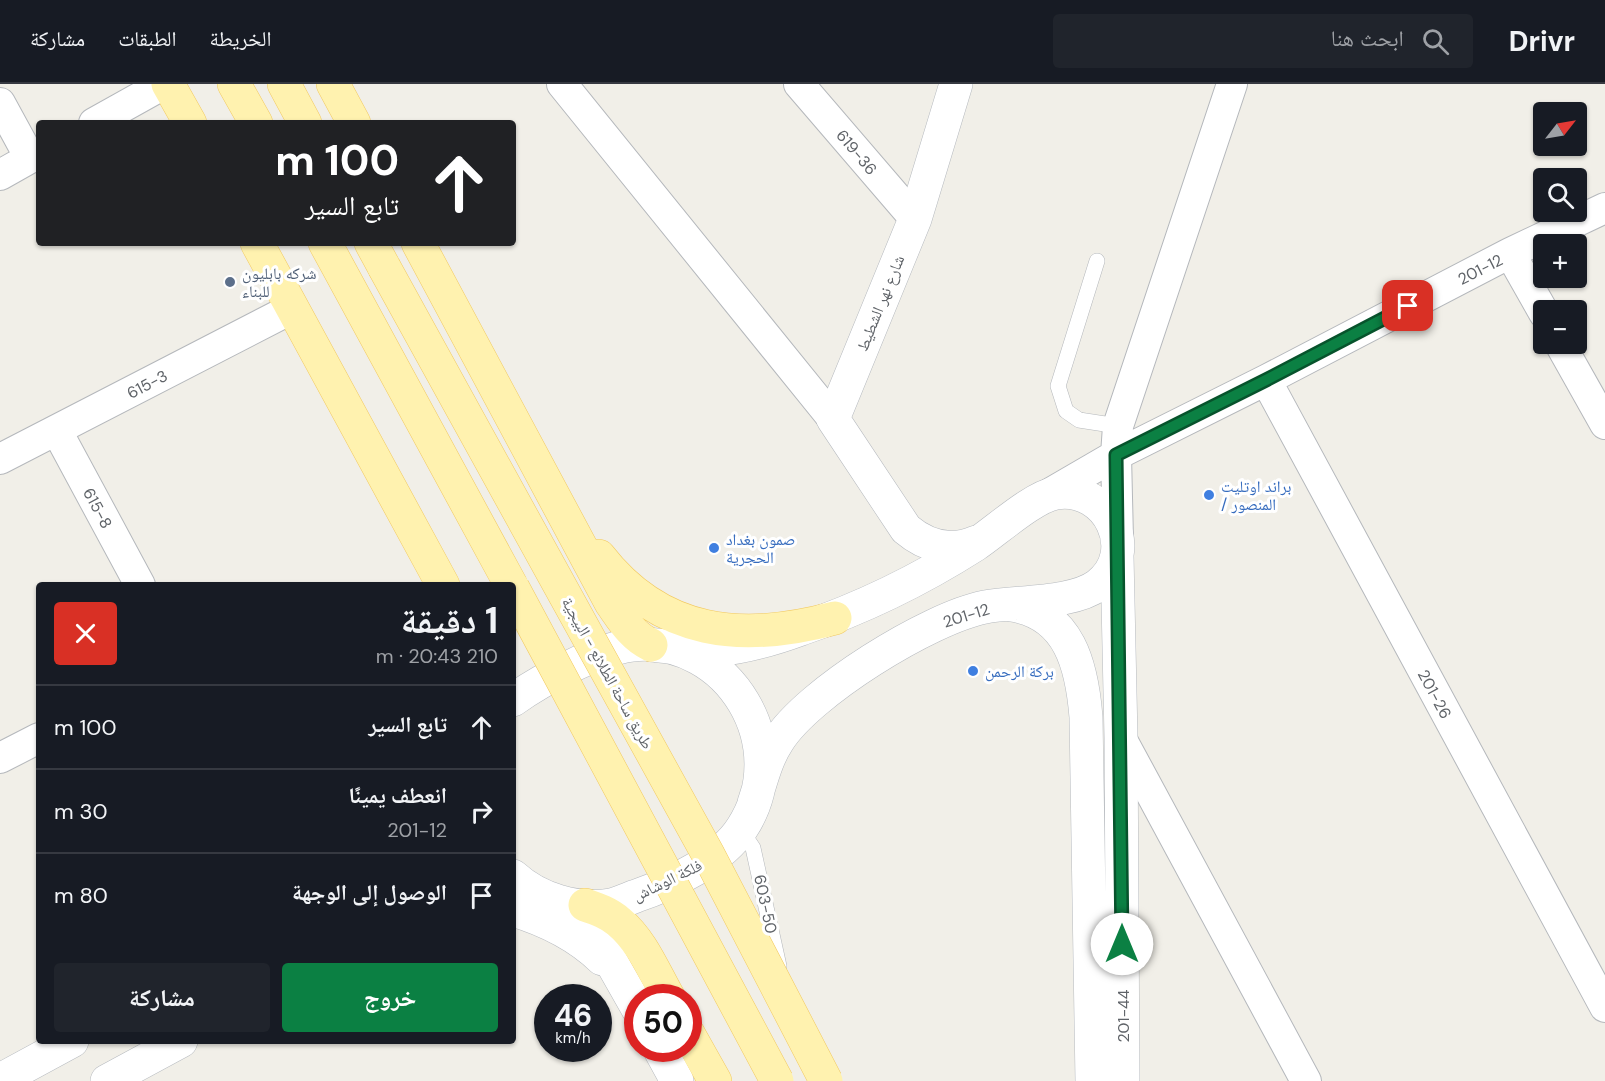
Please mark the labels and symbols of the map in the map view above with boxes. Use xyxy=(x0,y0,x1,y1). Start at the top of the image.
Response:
north arrow xyxy=(1533,102,1587,156)
street label: 619-36 xyxy=(831,125,882,179)
street label: 201-12 xyxy=(1454,249,1506,290)
street label: شارع نهر الشطيط xyxy=(852,252,909,354)
place label: شركه بابليون للبناء xyxy=(242,263,317,302)
marker: شركه بابليون للبناء xyxy=(223,275,237,289)
pin xyxy=(1382,280,1433,331)
street label: 615-3 xyxy=(123,365,171,404)
place label: براند اوتليت / المنصور xyxy=(1221,476,1291,515)
street label: 615-8 xyxy=(78,484,117,532)
marker: براند اوتليت / المنصور xyxy=(1202,488,1216,502)
place label: صمون بغداد الحجرية xyxy=(726,529,795,568)
marker: صمون بغداد الحجرية xyxy=(707,541,721,555)
street label: طريق ساحة الطلائع - البيجية xyxy=(557,593,658,753)
street label: 201-12 xyxy=(940,598,992,633)
place label: بركة الرحمن xyxy=(985,661,1054,682)
marker: بركة الرحمن xyxy=(966,664,980,678)
street label: 201-26 xyxy=(1413,666,1456,723)
street label: فلكة الوشاش xyxy=(629,855,706,906)
street label: 603-50 xyxy=(749,873,782,936)
position arrow xyxy=(1090,912,1154,976)
speed limit sign: 50 xyxy=(624,984,702,1062)
street label: 201-44 xyxy=(1113,989,1134,1043)

